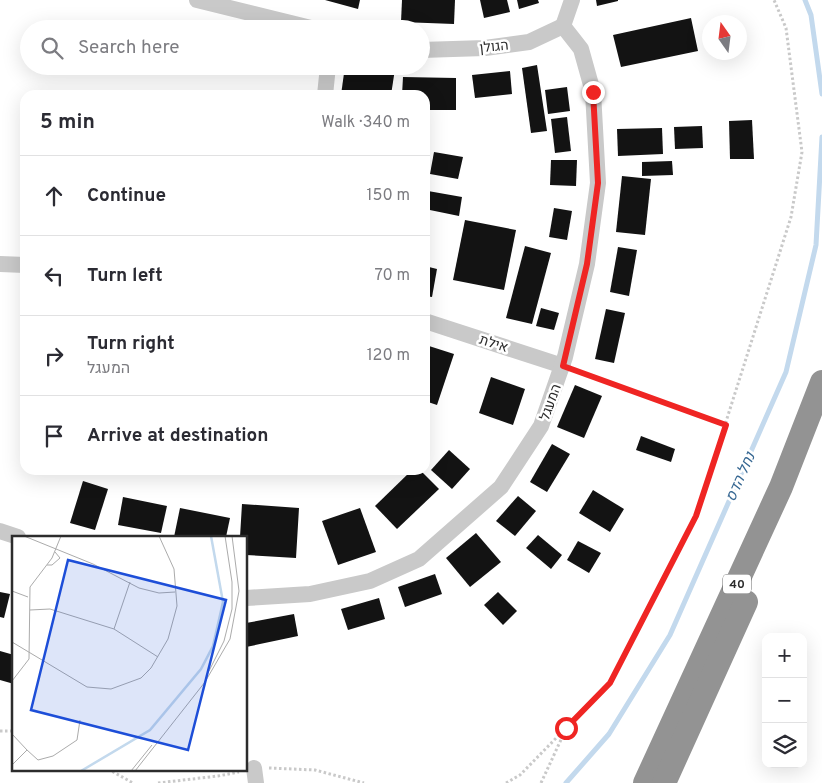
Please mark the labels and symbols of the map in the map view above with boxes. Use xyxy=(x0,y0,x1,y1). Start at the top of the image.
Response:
north arrow xyxy=(702,15,747,60)
street label: הגולן xyxy=(479,38,509,57)
route end xyxy=(582,81,605,104)
street label: אילת xyxy=(477,332,510,357)
street label: המעגל xyxy=(537,382,566,423)
water label: נחל הדס xyxy=(722,449,761,505)
inset map xyxy=(12,536,248,770)
road number: 40 xyxy=(723,574,751,594)
route start xyxy=(555,717,578,740)

